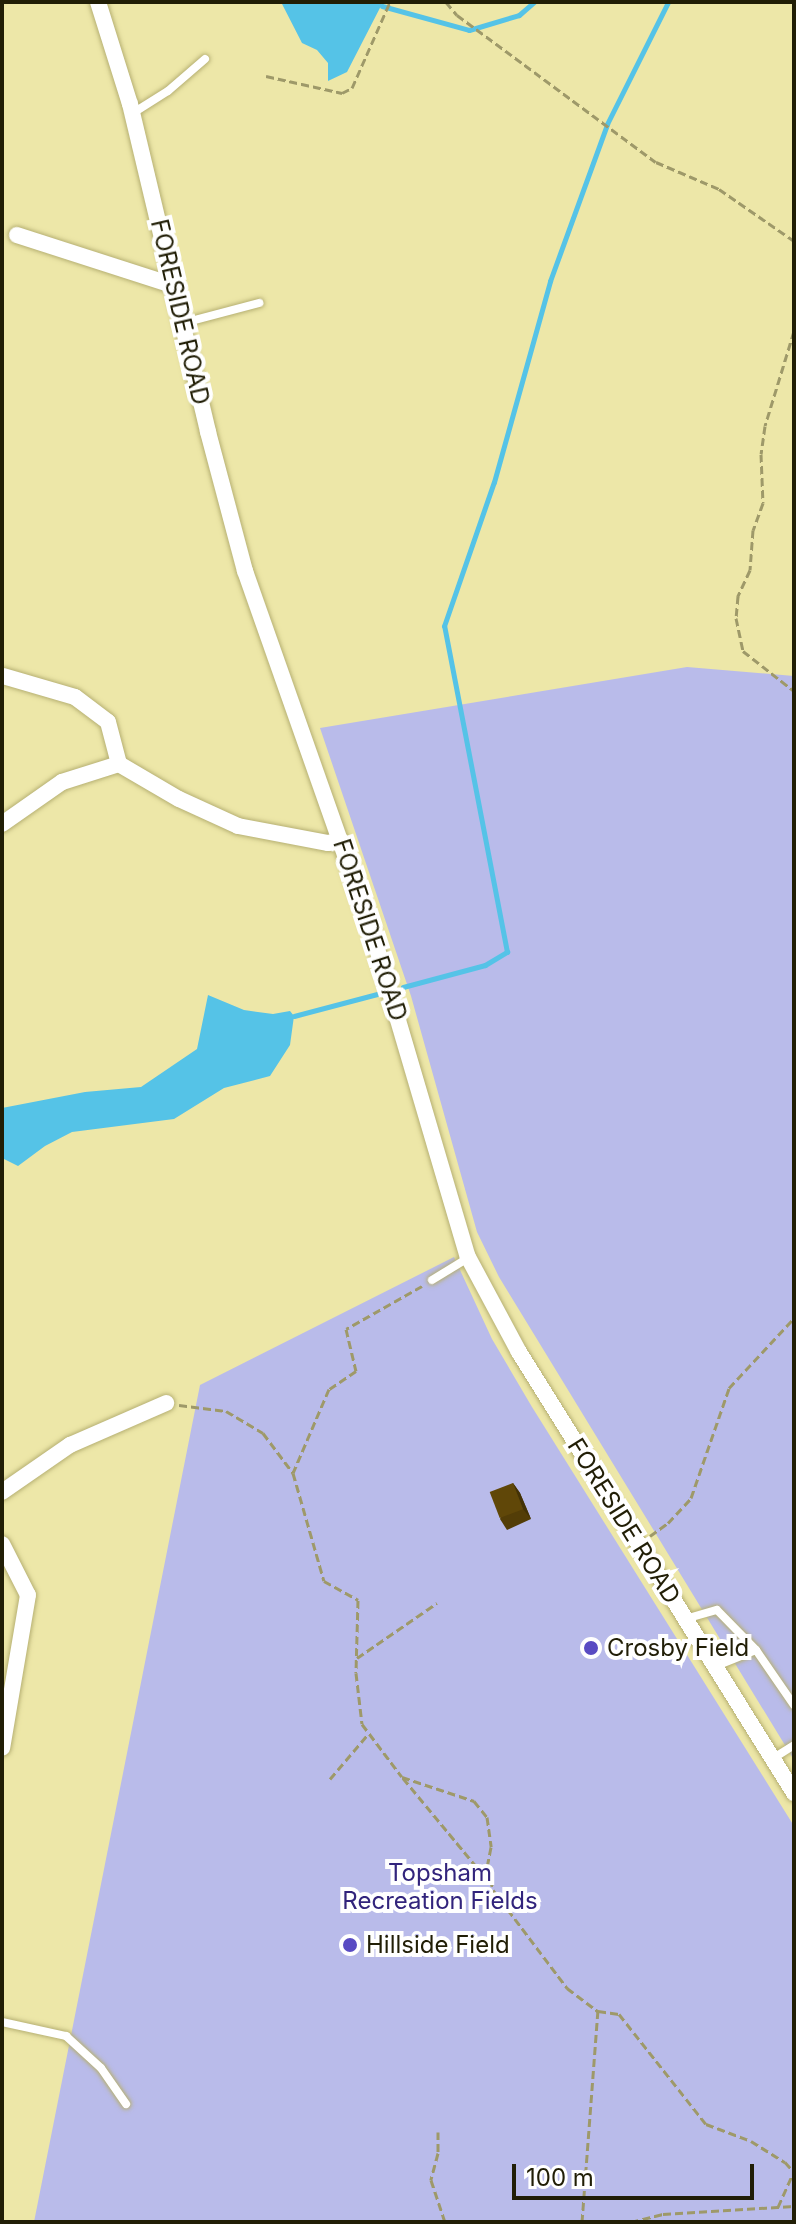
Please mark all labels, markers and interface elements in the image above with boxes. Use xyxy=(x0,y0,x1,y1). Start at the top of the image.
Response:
street label: FORESIDE ROAD xyxy=(145,216,215,408)
street label: FORESIDE ROAD xyxy=(327,835,413,1025)
street label: FORESIDE ROAD xyxy=(562,1433,686,1609)
place label: Crosby Field xyxy=(607,1634,749,1662)
marker: Crosby Field xyxy=(582,1639,600,1657)
park label: Topsham Recreation Fields xyxy=(342,1859,538,1915)
place label: Hillside Field xyxy=(366,1931,510,1959)
marker: Hillside Field xyxy=(341,1936,359,1954)
scale bar xyxy=(516,2148,758,2198)
text: 100 m xyxy=(526,2163,594,2192)

